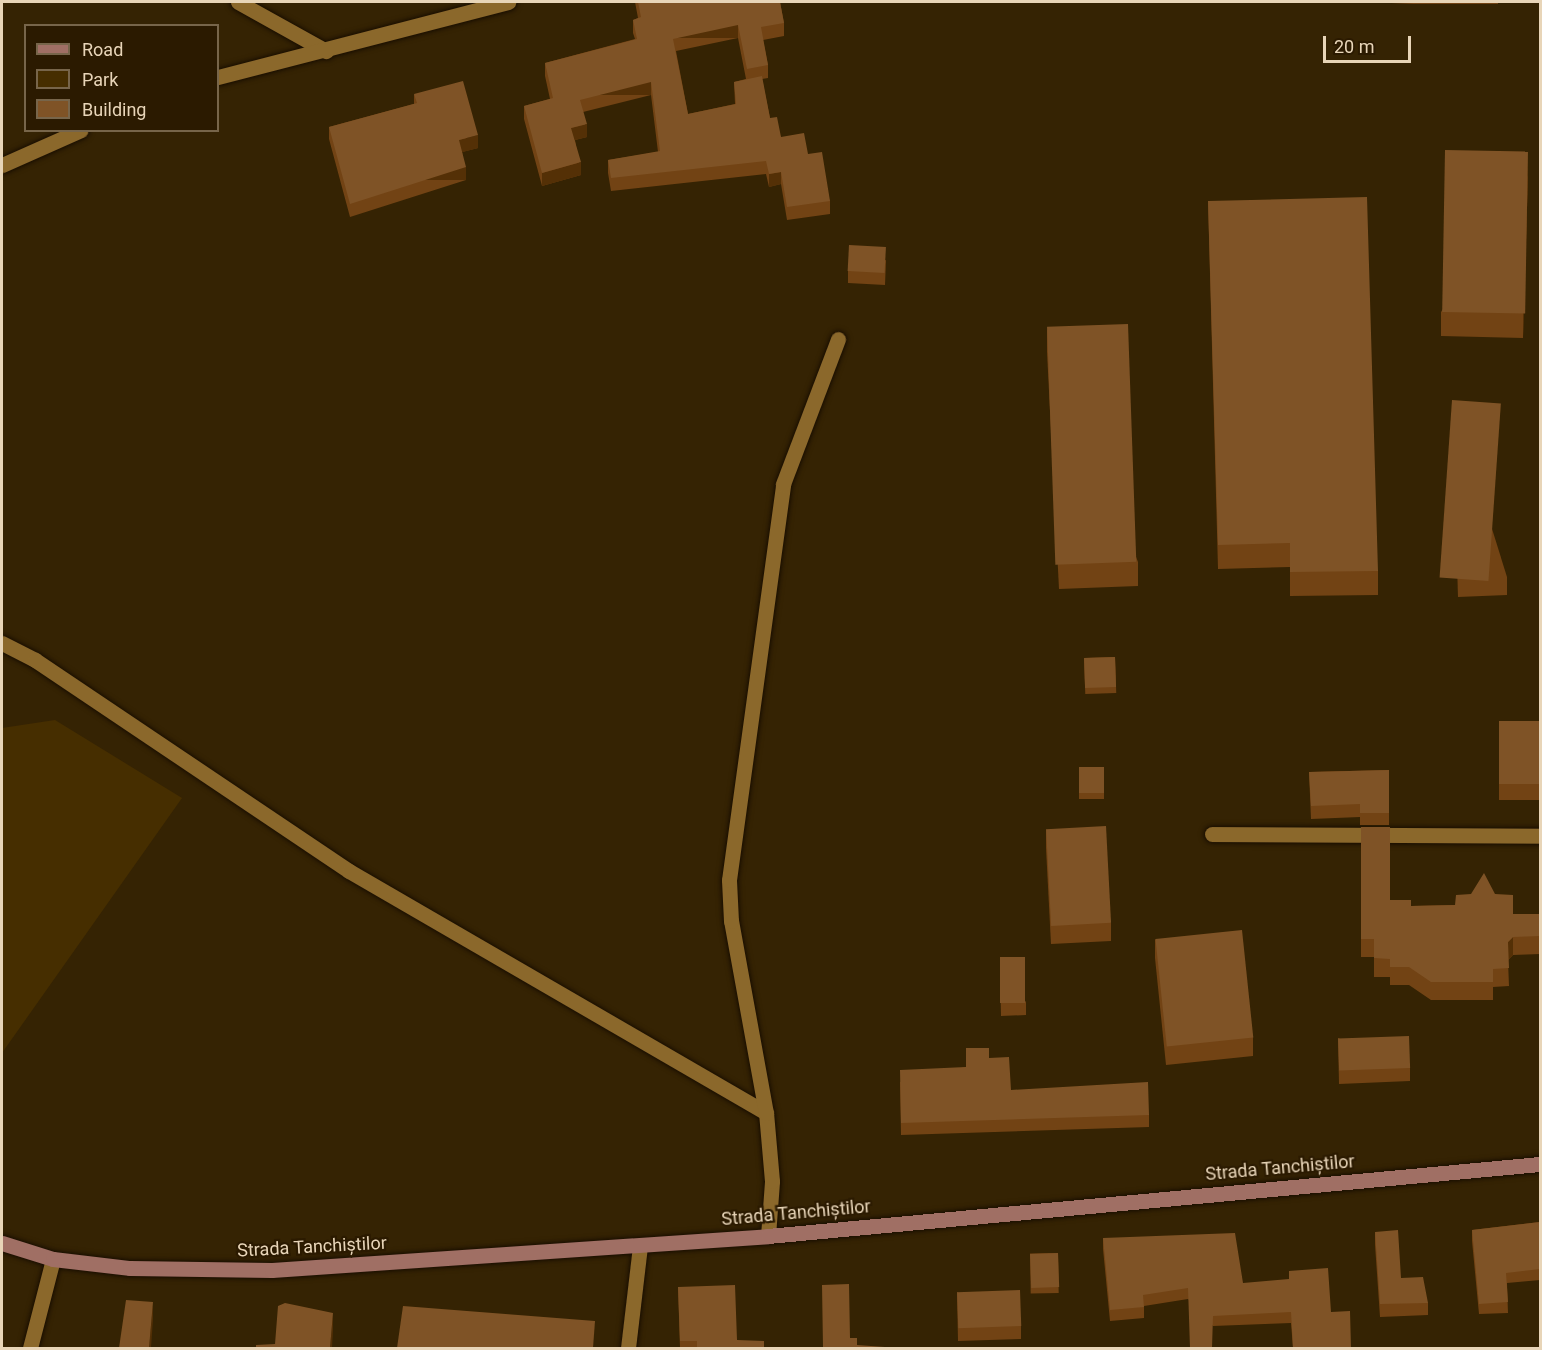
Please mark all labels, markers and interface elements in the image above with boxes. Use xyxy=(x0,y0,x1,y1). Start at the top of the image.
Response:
legend xyxy=(24,24,219,132)
scale bar xyxy=(1326,24,1414,62)
text: 20 m xyxy=(1334,36,1374,57)
text: Road xyxy=(82,39,123,60)
text: Park xyxy=(82,69,118,90)
text: Building xyxy=(82,99,146,120)
street label: Strada Tanchiștilor xyxy=(1204,1151,1356,1185)
street label: Strada Tanchiștilor xyxy=(720,1196,872,1230)
street label: Strada Tanchiștilor xyxy=(237,1232,387,1262)

